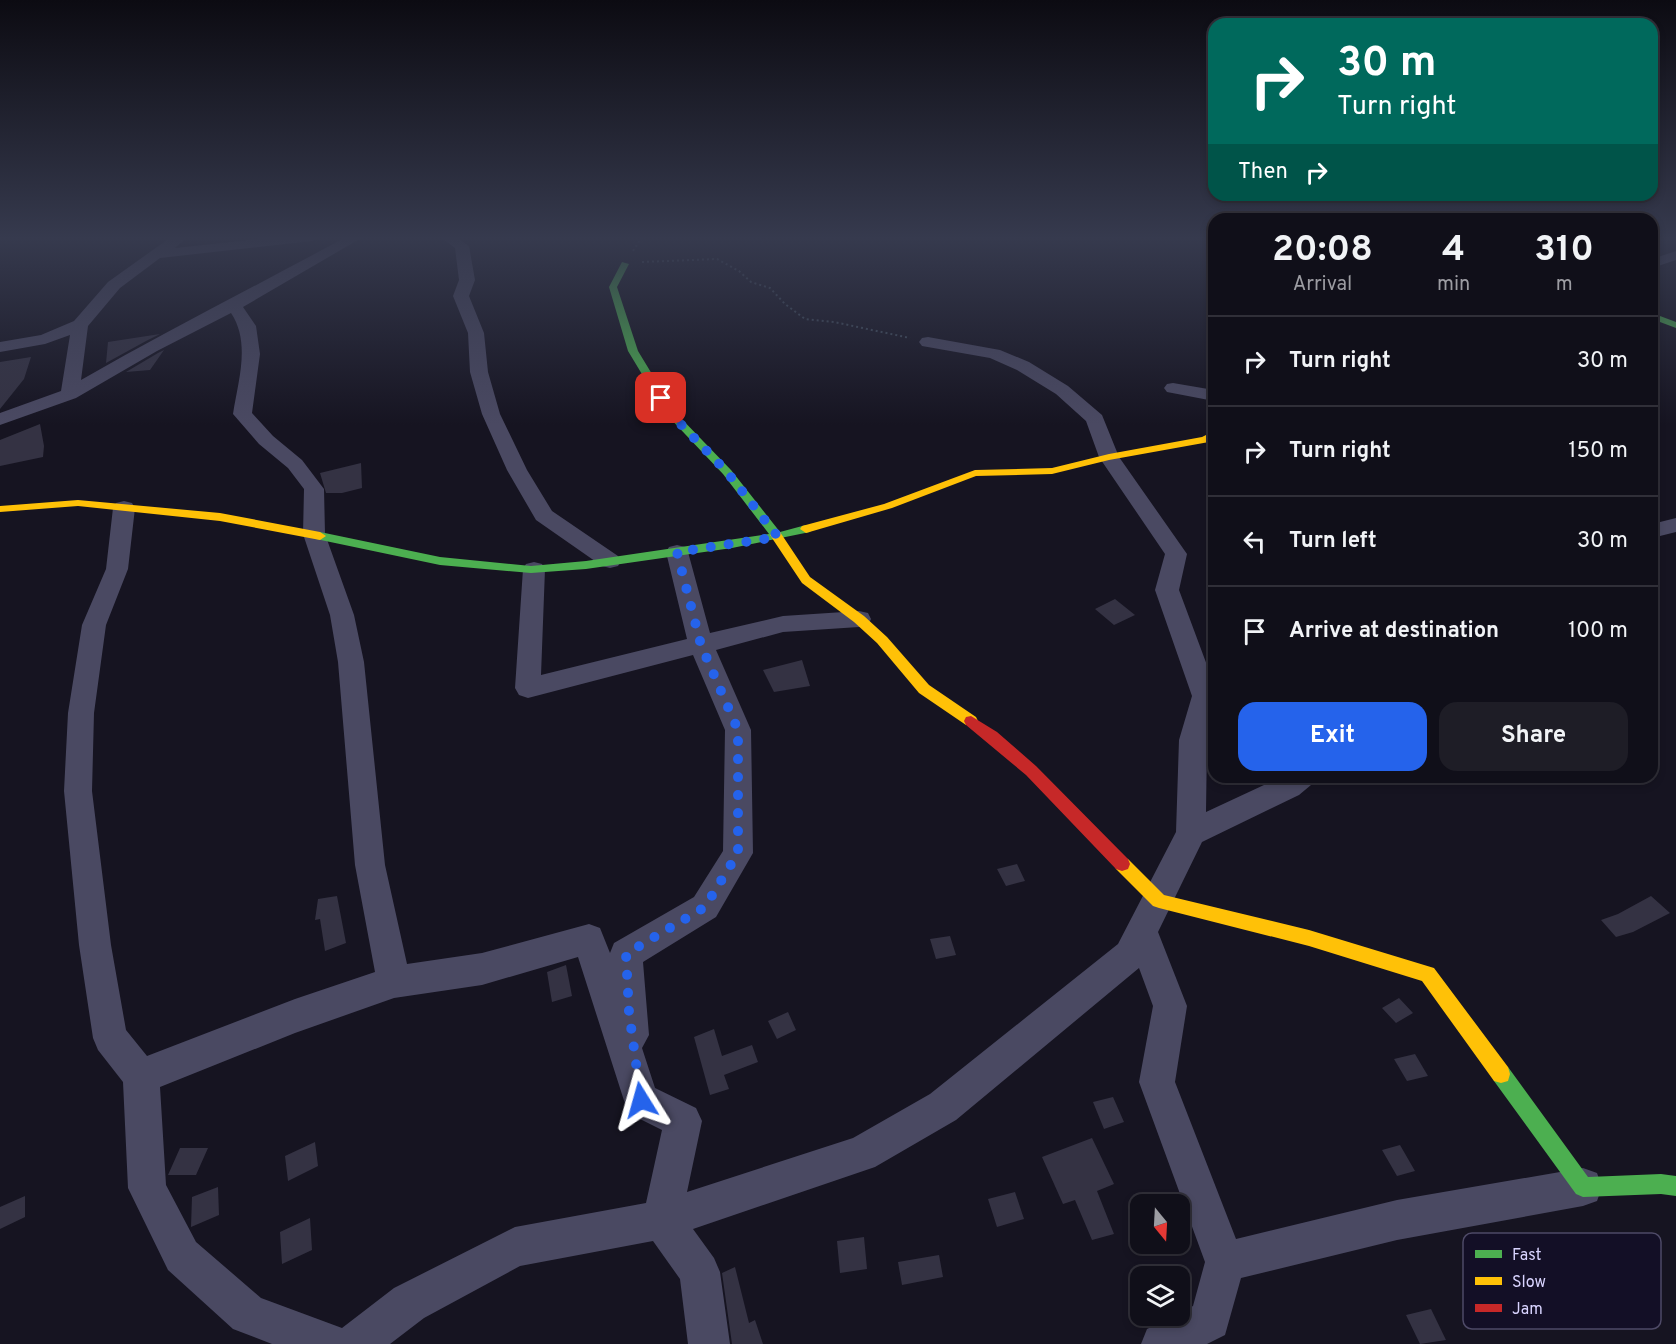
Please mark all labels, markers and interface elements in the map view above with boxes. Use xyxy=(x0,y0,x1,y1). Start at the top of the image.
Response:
text: 30 m xyxy=(1337,38,1436,91)
icon: right xyxy=(1238,42,1316,120)
text: Turn right xyxy=(1337,90,1456,124)
icon: right xyxy=(1300,156,1333,189)
text: Then xyxy=(1238,159,1288,186)
text: 20:08 xyxy=(1272,228,1373,274)
text: 4 xyxy=(1442,228,1465,274)
text: 310 xyxy=(1534,228,1594,274)
text: Arrival xyxy=(1293,272,1352,298)
text: min xyxy=(1437,272,1470,298)
text: m xyxy=(1556,272,1573,298)
icon: right xyxy=(1238,345,1271,378)
text: Turn right xyxy=(1289,348,1391,375)
text: 30 m xyxy=(1577,348,1628,375)
pin xyxy=(635,372,686,423)
icon: arrive xyxy=(644,381,677,414)
icon: right xyxy=(1238,435,1271,468)
text: Turn right xyxy=(1289,438,1391,465)
text: 150 m xyxy=(1568,438,1628,465)
icon: left xyxy=(1238,525,1271,558)
text: Turn left xyxy=(1289,528,1377,555)
text: 30 m xyxy=(1577,528,1628,555)
icon: arrive xyxy=(1238,615,1271,648)
text: Arrive at destination xyxy=(1289,618,1499,645)
text: 100 m xyxy=(1568,618,1628,645)
button: Exit xyxy=(1238,702,1427,771)
button: Share xyxy=(1439,702,1628,771)
position arrow xyxy=(609,1068,673,1132)
north arrow xyxy=(1130,1194,1190,1254)
map controls xyxy=(1130,1194,1190,1326)
legend xyxy=(1463,1233,1661,1329)
text: Fast xyxy=(1512,1246,1542,1266)
button: layers xyxy=(1130,1266,1190,1326)
text: Slow xyxy=(1512,1273,1546,1293)
text: Jam xyxy=(1512,1300,1543,1320)

